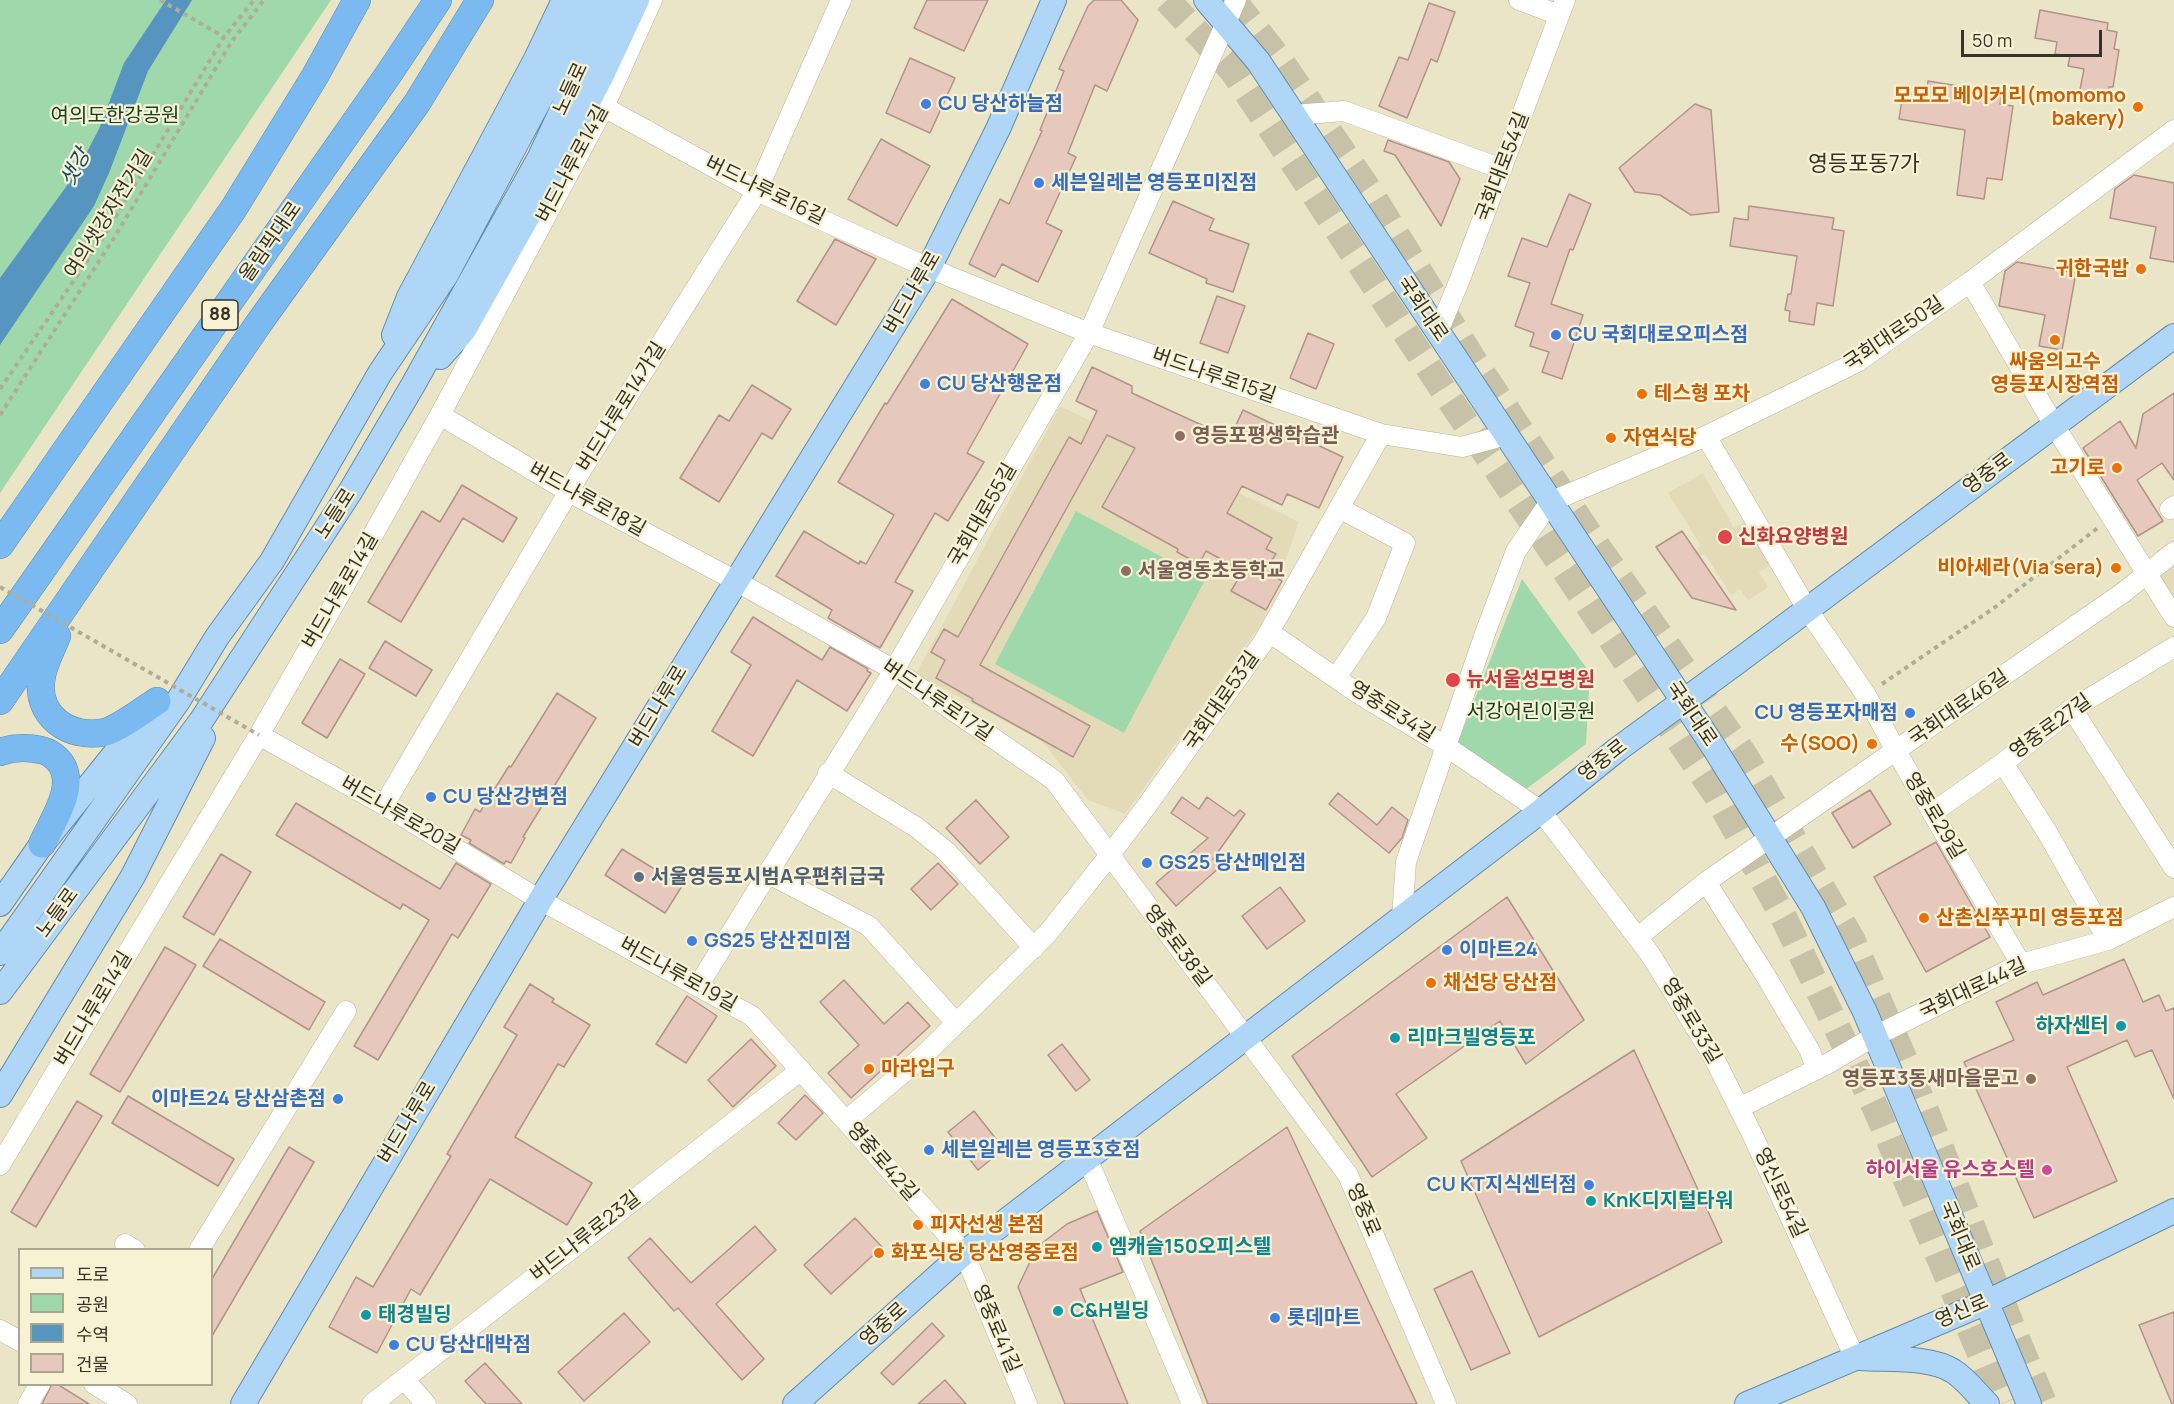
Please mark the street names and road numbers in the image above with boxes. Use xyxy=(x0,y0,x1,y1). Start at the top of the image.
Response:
street label: 노들로 xyxy=(548,59,594,119)
street label: 버드나루로14길 xyxy=(532,101,614,227)
street label: 국회대로54길 xyxy=(1471,109,1535,225)
street label: 여의샛강자전거길 xyxy=(60,145,158,283)
street label: 버드나루로16길 xyxy=(701,152,829,230)
street label: 올림픽대로 xyxy=(235,197,307,287)
street label: 버드나루로 xyxy=(880,247,946,339)
street label: 국회대로 xyxy=(1391,272,1453,346)
street label: 국회대로50길 xyxy=(1839,292,1949,376)
road number: 88 xyxy=(202,300,238,330)
street label: 버드나루로14가길 xyxy=(573,338,671,476)
street label: 버드나루로15길 xyxy=(1149,344,1279,408)
street label: 영중로 xyxy=(1959,448,2017,500)
street label: 버드나루로18길 xyxy=(524,458,650,542)
street label: 국회대로55길 xyxy=(944,459,1022,571)
street label: 노들로 xyxy=(311,484,361,544)
street label: 버드나루로14길 xyxy=(298,529,384,653)
street label: 국회대로53길 xyxy=(1179,647,1265,755)
street label: 버드나루로17길 xyxy=(877,655,997,747)
street label: 버드나루로 xyxy=(625,661,693,753)
street label: 국회대로46길 xyxy=(1905,665,2013,751)
street label: 영중로34길 xyxy=(1345,676,1439,748)
street label: 국회대로 xyxy=(1660,677,1722,751)
street label: 영중로27길 xyxy=(2006,689,2096,765)
street label: 영중로 xyxy=(1574,735,1632,787)
street label: 영중로29길 xyxy=(1899,768,1969,864)
street label: 버드나루로20길 xyxy=(336,772,464,860)
street label: 노들로 xyxy=(32,884,84,942)
street label: 영중로38길 xyxy=(1138,900,1216,992)
street label: 버드나루로19길 xyxy=(615,933,741,1017)
street label: 버드나루로14길 xyxy=(50,947,138,1071)
street label: 국회대로44길 xyxy=(1915,954,2031,1024)
street label: 영중로33길 xyxy=(1656,974,1726,1068)
street label: 버드나루로 xyxy=(374,1077,442,1169)
street label: 영중로42길 xyxy=(841,1118,923,1206)
street label: 영신로54길 xyxy=(1749,1144,1811,1242)
street label: 영중로 xyxy=(1341,1180,1385,1240)
street label: 버드나루로23길 xyxy=(526,1187,646,1287)
street label: 국회대로 xyxy=(1934,1197,1984,1275)
street label: 영중로41길 xyxy=(967,1281,1025,1377)
street label: 영신로 xyxy=(1932,1290,1992,1334)
street label: 영중로 xyxy=(855,1298,913,1352)

